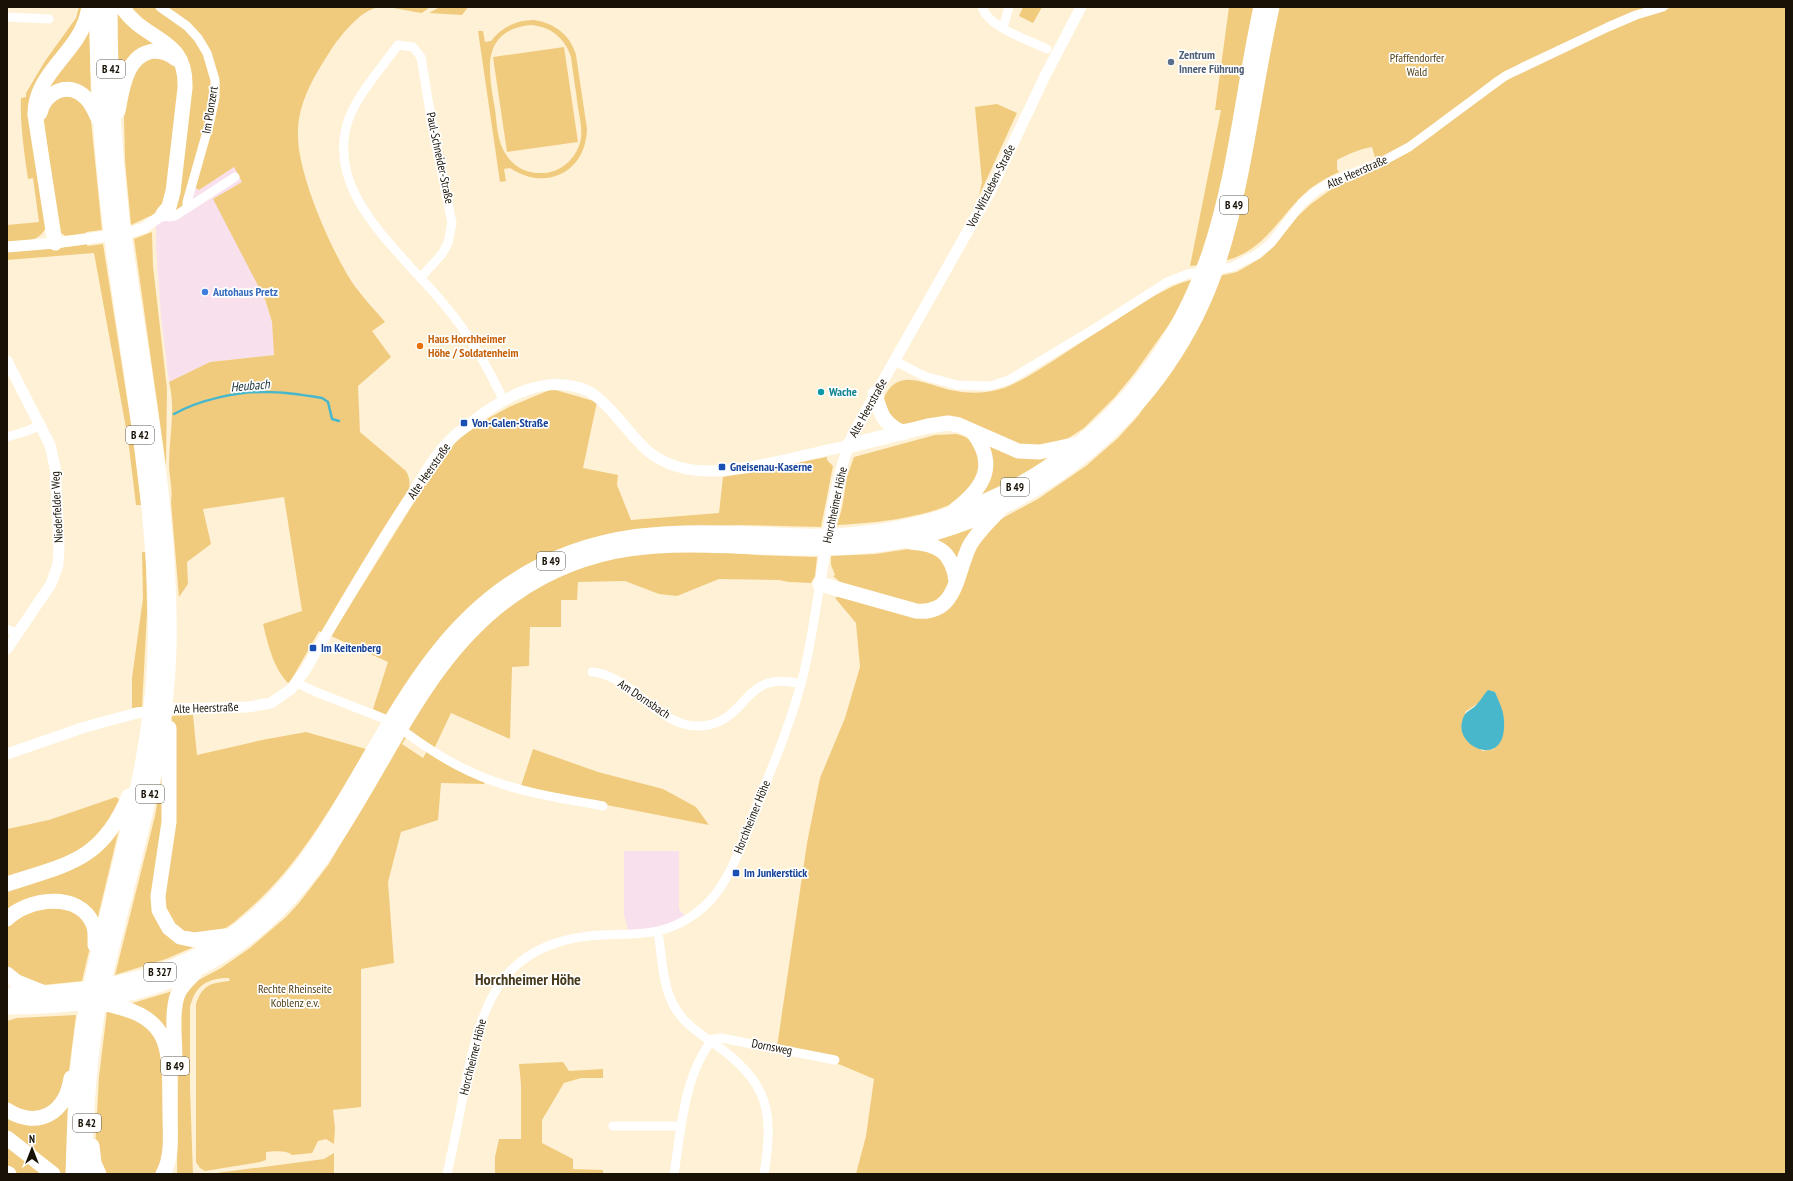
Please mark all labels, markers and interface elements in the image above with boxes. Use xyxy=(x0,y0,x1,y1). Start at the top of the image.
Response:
place label: Zentrum Innere Führung xyxy=(1179,47,1244,76)
park label: Pfaffendorfer Wald xyxy=(1390,50,1445,79)
marker: Zentrum Innere Führung xyxy=(1166,57,1176,67)
road number: B 42 xyxy=(97,60,125,78)
street label: Im Plonzert xyxy=(198,84,221,135)
street label: Paul-Schneider-Straße xyxy=(423,111,458,205)
street label: Von-Witzleben-Straße xyxy=(963,142,1018,231)
street label: Alte Heerstraße xyxy=(1324,151,1390,192)
road number: B 49 xyxy=(1220,196,1248,214)
place label: Autohaus Pretz xyxy=(212,284,278,299)
marker: Autohaus Pretz xyxy=(200,287,210,297)
place label: Haus Horchheimer Höhe / Soldatenheim xyxy=(428,331,518,360)
marker: Haus Horchheimer Höhe / Soldatenheim xyxy=(415,341,425,351)
water label: Heubach xyxy=(230,375,272,396)
street label: Alte Heerstraße xyxy=(845,376,890,440)
place label: Wache xyxy=(828,384,857,399)
marker: Wache xyxy=(816,387,826,397)
place label: Von-Galen-Straße xyxy=(471,415,548,430)
marker: Von-Galen-Straße xyxy=(459,418,469,428)
road number: B 42 xyxy=(126,426,154,444)
street label: Alte Heerstraße xyxy=(404,440,453,502)
place label: Gneisenau-Kaserne xyxy=(730,459,812,474)
marker: Gneisenau-Kaserne xyxy=(717,462,727,472)
street label: Horchheimer Höhe xyxy=(819,465,850,544)
street label: Niederfelder Weg xyxy=(47,471,66,543)
road number: B 49 xyxy=(1001,478,1029,496)
road number: B 49 xyxy=(537,552,565,570)
place label: Im Keitenberg xyxy=(321,640,381,655)
marker: Im Keitenberg xyxy=(308,643,318,653)
street label: Am Dornsbach xyxy=(615,676,673,721)
street label: Alte Heerstraße xyxy=(173,699,239,716)
street label: Horchheimer Höhe xyxy=(730,778,773,856)
road number: B 42 xyxy=(136,785,164,803)
place label: Im Junkerstück xyxy=(744,865,807,880)
marker: Im Junkerstück xyxy=(731,868,741,878)
road number: B 327 xyxy=(144,963,176,981)
district label: Horchheimer Höhe xyxy=(475,969,581,989)
park label: Rechte Rheinseite Koblenz e.v. xyxy=(258,981,332,1010)
street label: Horchheimer Höhe xyxy=(456,1017,489,1096)
street label: Dornsweg xyxy=(750,1035,794,1058)
road number: B 49 xyxy=(161,1057,189,1075)
road number: B 42 xyxy=(73,1114,101,1132)
north arrow xyxy=(12,1129,52,1169)
text: N xyxy=(29,1132,35,1146)

